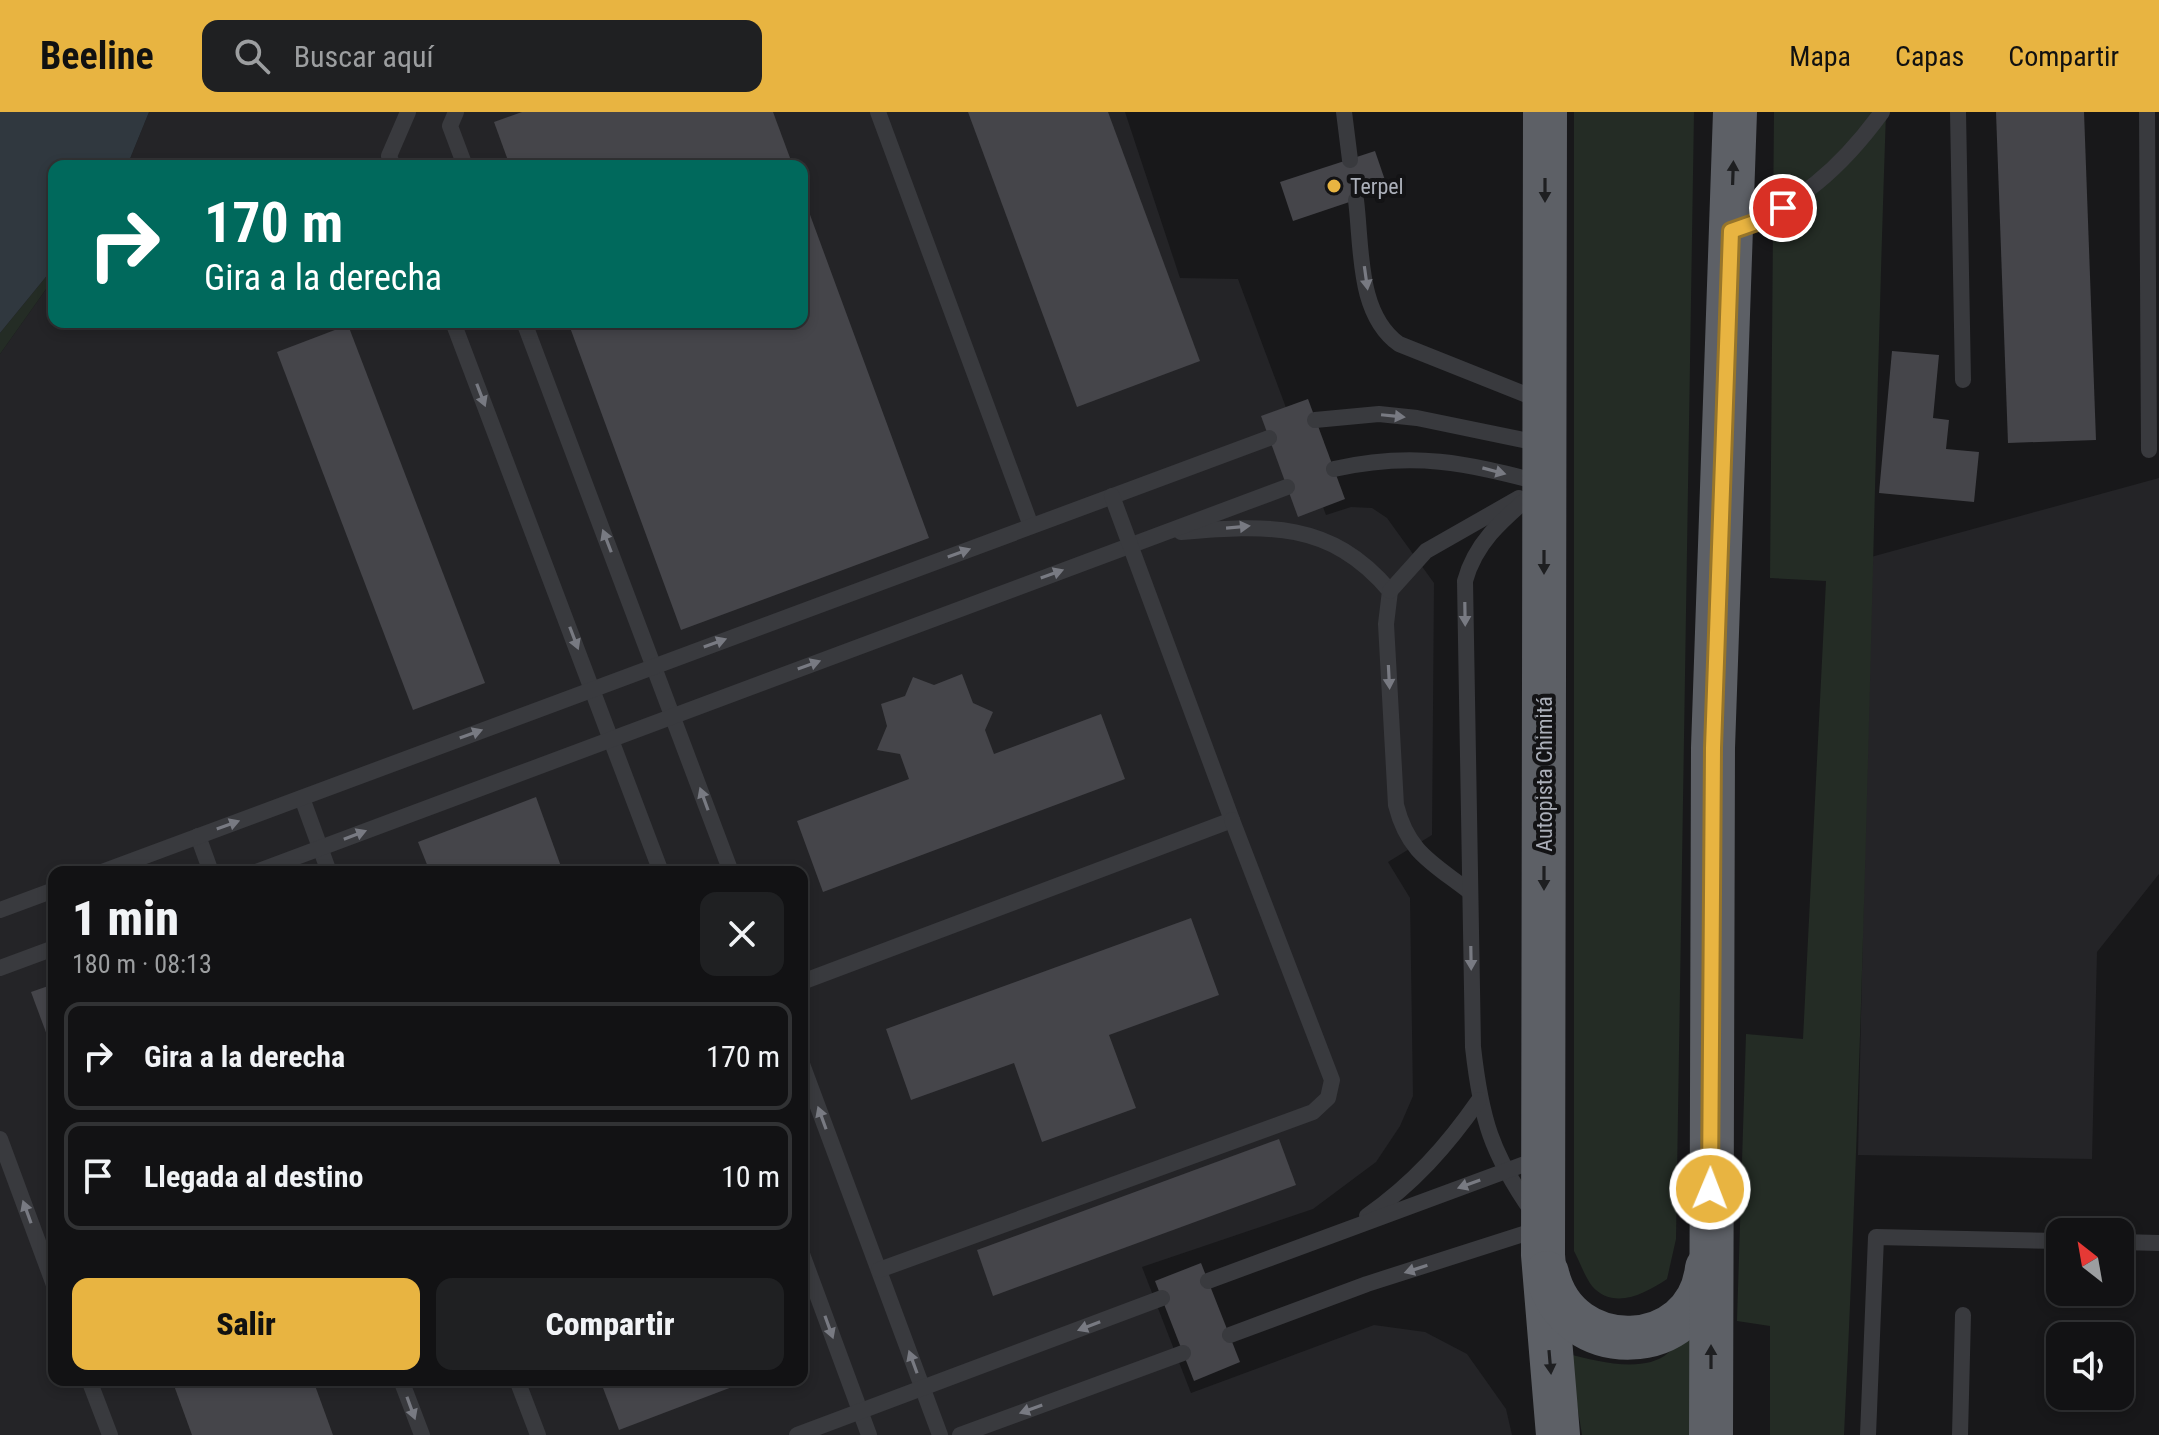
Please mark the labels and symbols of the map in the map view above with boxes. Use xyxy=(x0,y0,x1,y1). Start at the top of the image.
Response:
one-way arrow xyxy=(1727,160,1739,185)
place label: Terpel xyxy=(1350,174,1404,199)
pin xyxy=(1749,174,1817,242)
marker: Terpel xyxy=(1325,177,1343,195)
one-way arrow xyxy=(1539,178,1551,203)
one-way arrow xyxy=(1360,265,1373,290)
one-way arrow xyxy=(475,383,488,407)
one-way arrow xyxy=(1381,409,1406,422)
one-way arrow xyxy=(1482,465,1507,477)
one-way arrow xyxy=(1226,521,1251,534)
one-way arrow xyxy=(600,528,613,552)
one-way arrow xyxy=(947,546,971,559)
one-way arrow xyxy=(1538,550,1550,575)
one-way arrow xyxy=(1040,567,1064,580)
one-way arrow xyxy=(1459,602,1472,627)
one-way arrow xyxy=(568,626,581,650)
one-way arrow xyxy=(703,637,727,649)
one-way arrow xyxy=(797,658,821,671)
one-way arrow xyxy=(1383,665,1396,690)
street label: Autopista Chimitá xyxy=(1532,696,1557,852)
one-way arrow xyxy=(460,728,484,740)
one-way arrow xyxy=(697,787,710,811)
one-way arrow xyxy=(216,818,240,831)
one-way arrow xyxy=(344,828,368,841)
one-way arrow xyxy=(1538,866,1550,891)
one-way arrow xyxy=(1465,946,1478,971)
one-way arrow xyxy=(815,1106,828,1130)
position arrow xyxy=(1668,1147,1752,1231)
one-way arrow xyxy=(1457,1178,1481,1191)
one-way arrow xyxy=(20,1199,33,1223)
north arrow xyxy=(2046,1218,2134,1306)
one-way arrow xyxy=(1404,1263,1428,1275)
one-way arrow xyxy=(823,1315,836,1339)
one-way arrow xyxy=(1077,1320,1101,1333)
one-way arrow xyxy=(1705,1344,1717,1369)
one-way arrow xyxy=(906,1350,919,1374)
one-way arrow xyxy=(1544,1350,1557,1375)
one-way arrow xyxy=(405,1396,418,1420)
one-way arrow xyxy=(1019,1403,1043,1416)

